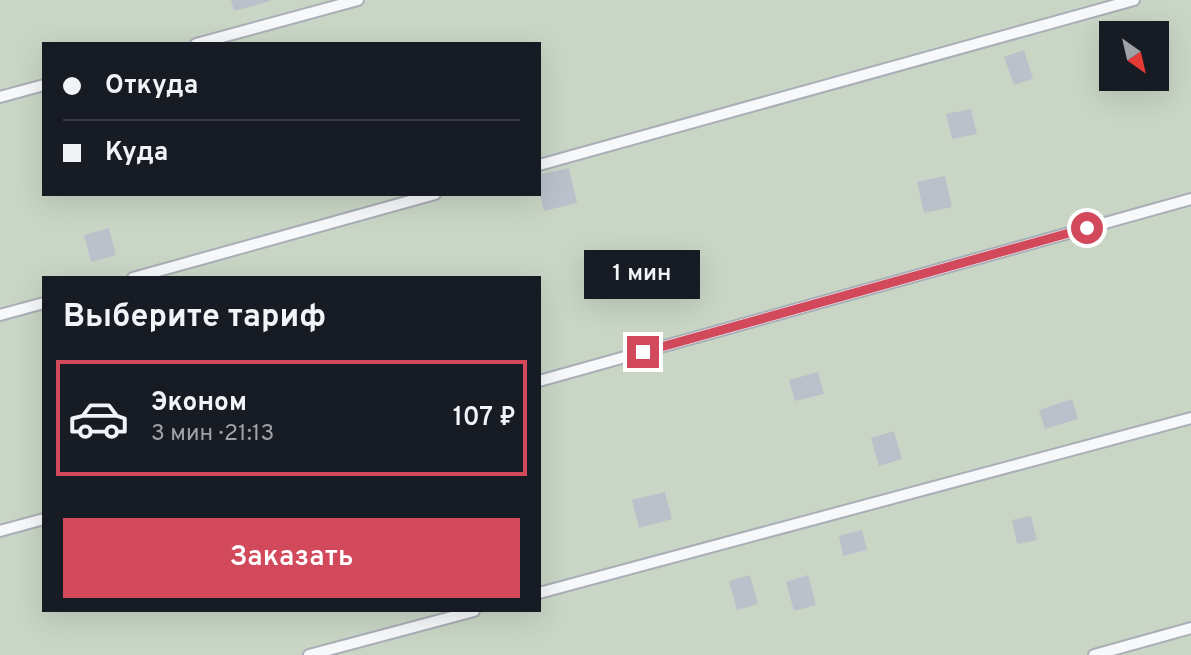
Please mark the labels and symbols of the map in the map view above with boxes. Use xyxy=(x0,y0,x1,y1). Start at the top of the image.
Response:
north arrow xyxy=(1099,21,1169,91)
route start xyxy=(1071,212,1103,244)
callout: 1 мин xyxy=(585,250,701,300)
route end xyxy=(627,336,659,368)

